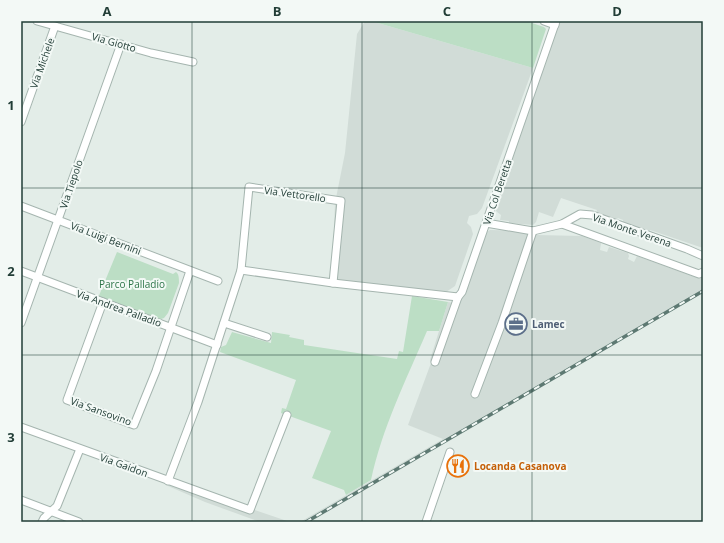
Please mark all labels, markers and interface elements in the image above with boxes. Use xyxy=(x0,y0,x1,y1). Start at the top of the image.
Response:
text: A xyxy=(103,2,112,20)
text: B xyxy=(273,2,282,20)
text: C xyxy=(443,2,451,20)
text: D xyxy=(612,2,622,20)
street label: Via Giotto xyxy=(90,29,138,55)
street label: Via Michele xyxy=(26,35,58,90)
text: 1 xyxy=(7,96,15,114)
street label: Via Col Beretta xyxy=(479,157,515,227)
street label: Via Tiepolo xyxy=(56,158,86,210)
street label: Via Vettorello xyxy=(263,183,327,205)
street label: Via Monte Verena xyxy=(591,210,673,250)
street label: Via Luigi Bernini xyxy=(69,218,143,258)
text: 2 xyxy=(7,262,15,280)
park label: Parco Palladio xyxy=(99,277,165,291)
street label: Via Andrea Palladio xyxy=(74,286,164,330)
office icon: Lamec xyxy=(503,311,529,337)
place label: Lamec xyxy=(532,317,565,331)
street label: Via Sansovino xyxy=(68,393,134,429)
text: 3 xyxy=(7,428,15,446)
street label: Via Gaidon xyxy=(98,450,150,480)
restaurant icon: Locanda Casanova xyxy=(445,453,471,479)
place label: Locanda Casanova xyxy=(474,459,566,473)

